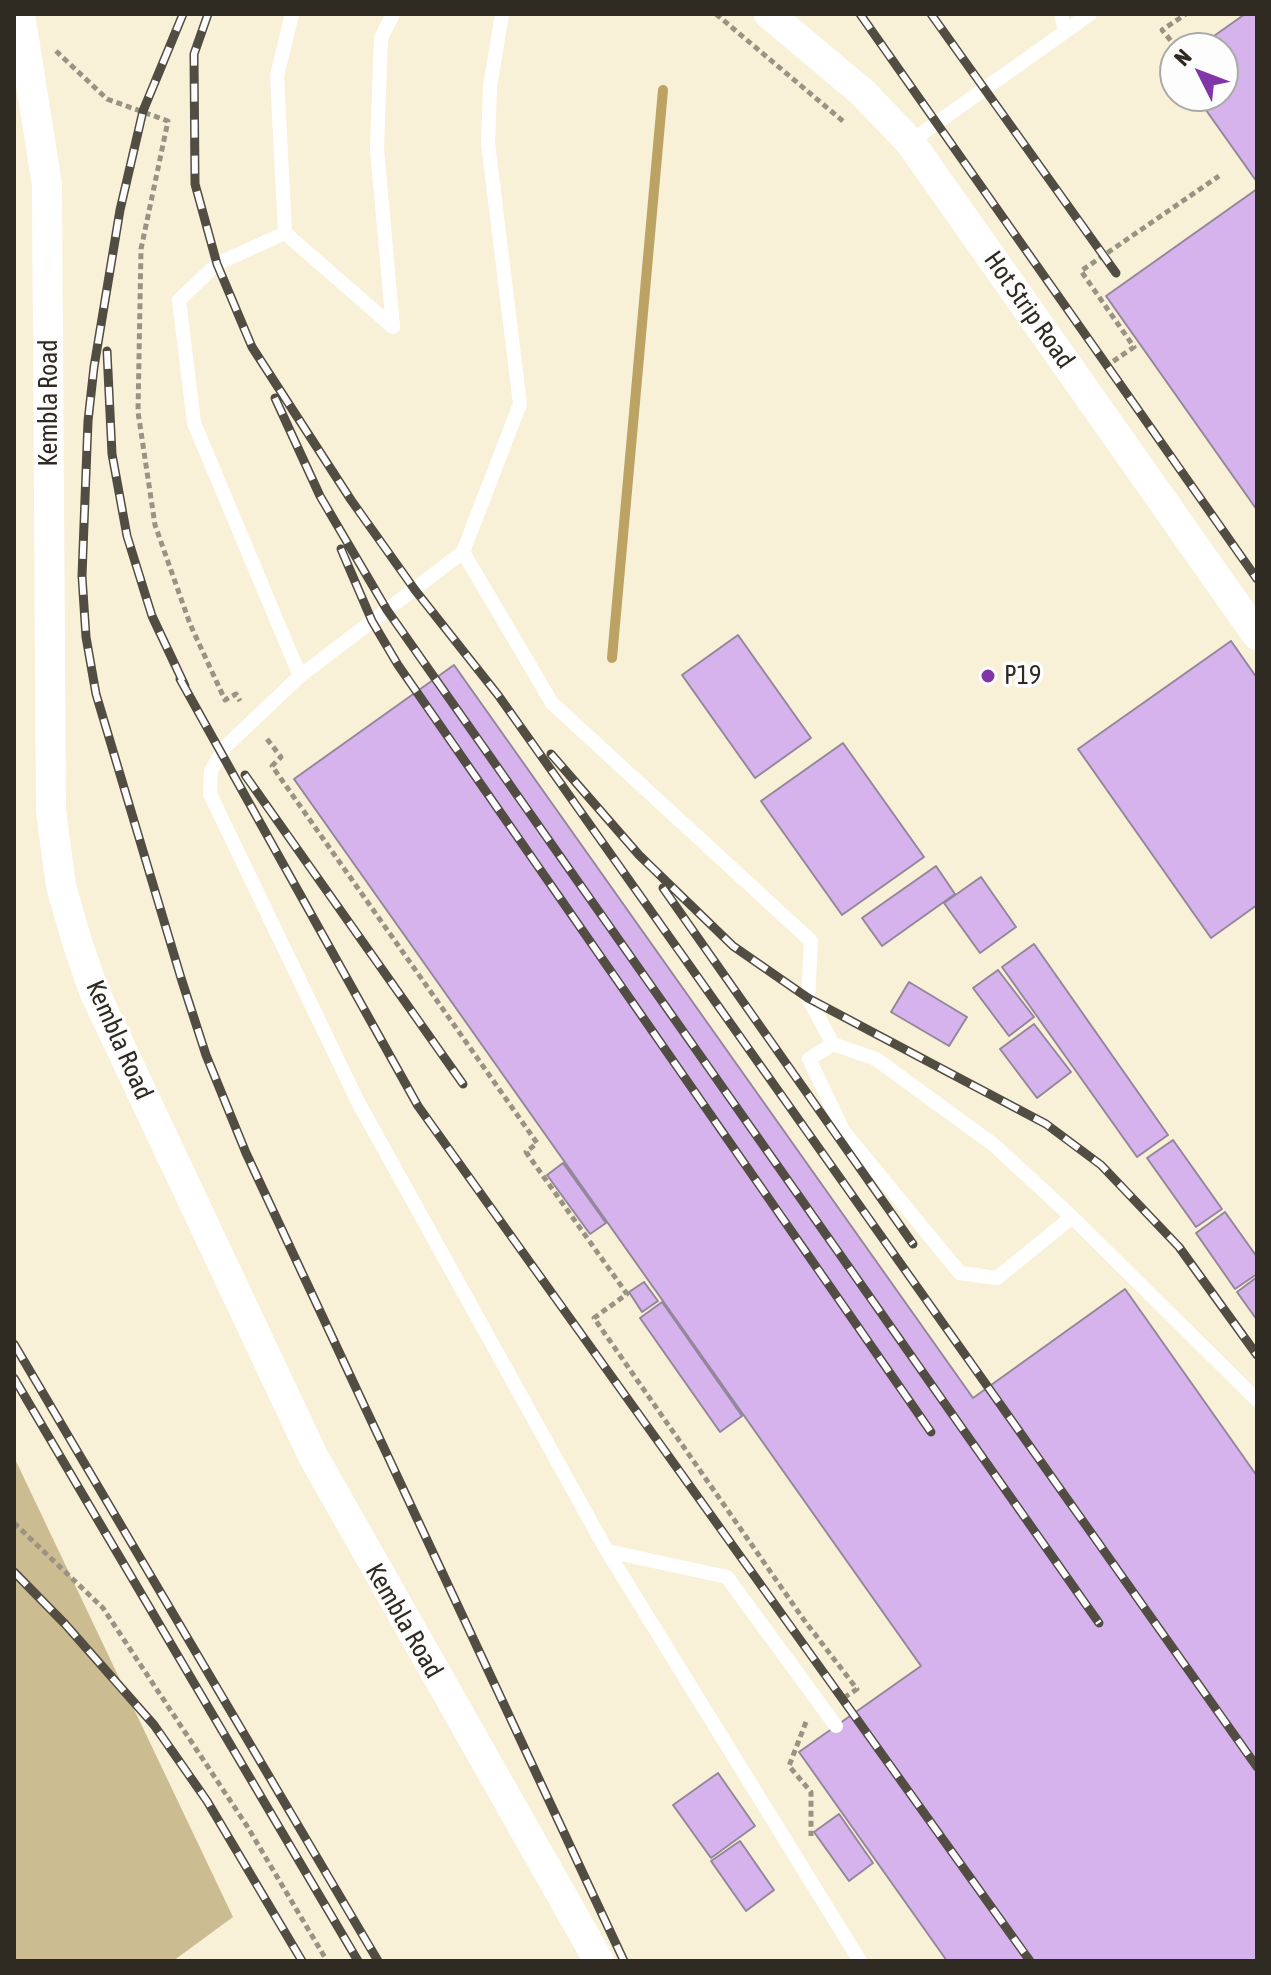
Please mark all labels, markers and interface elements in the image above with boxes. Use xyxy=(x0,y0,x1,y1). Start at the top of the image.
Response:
north arrow xyxy=(1159,32,1239,112)
text: N xyxy=(1169,44,1197,71)
street label: Hot Strip Road xyxy=(977,245,1081,375)
street label: Kembla Road xyxy=(33,339,65,467)
place label: P19 xyxy=(1004,660,1041,692)
marker: P19 xyxy=(979,667,997,685)
street label: Kembla Road xyxy=(79,976,159,1104)
street label: Kembla Road xyxy=(359,1558,449,1684)

